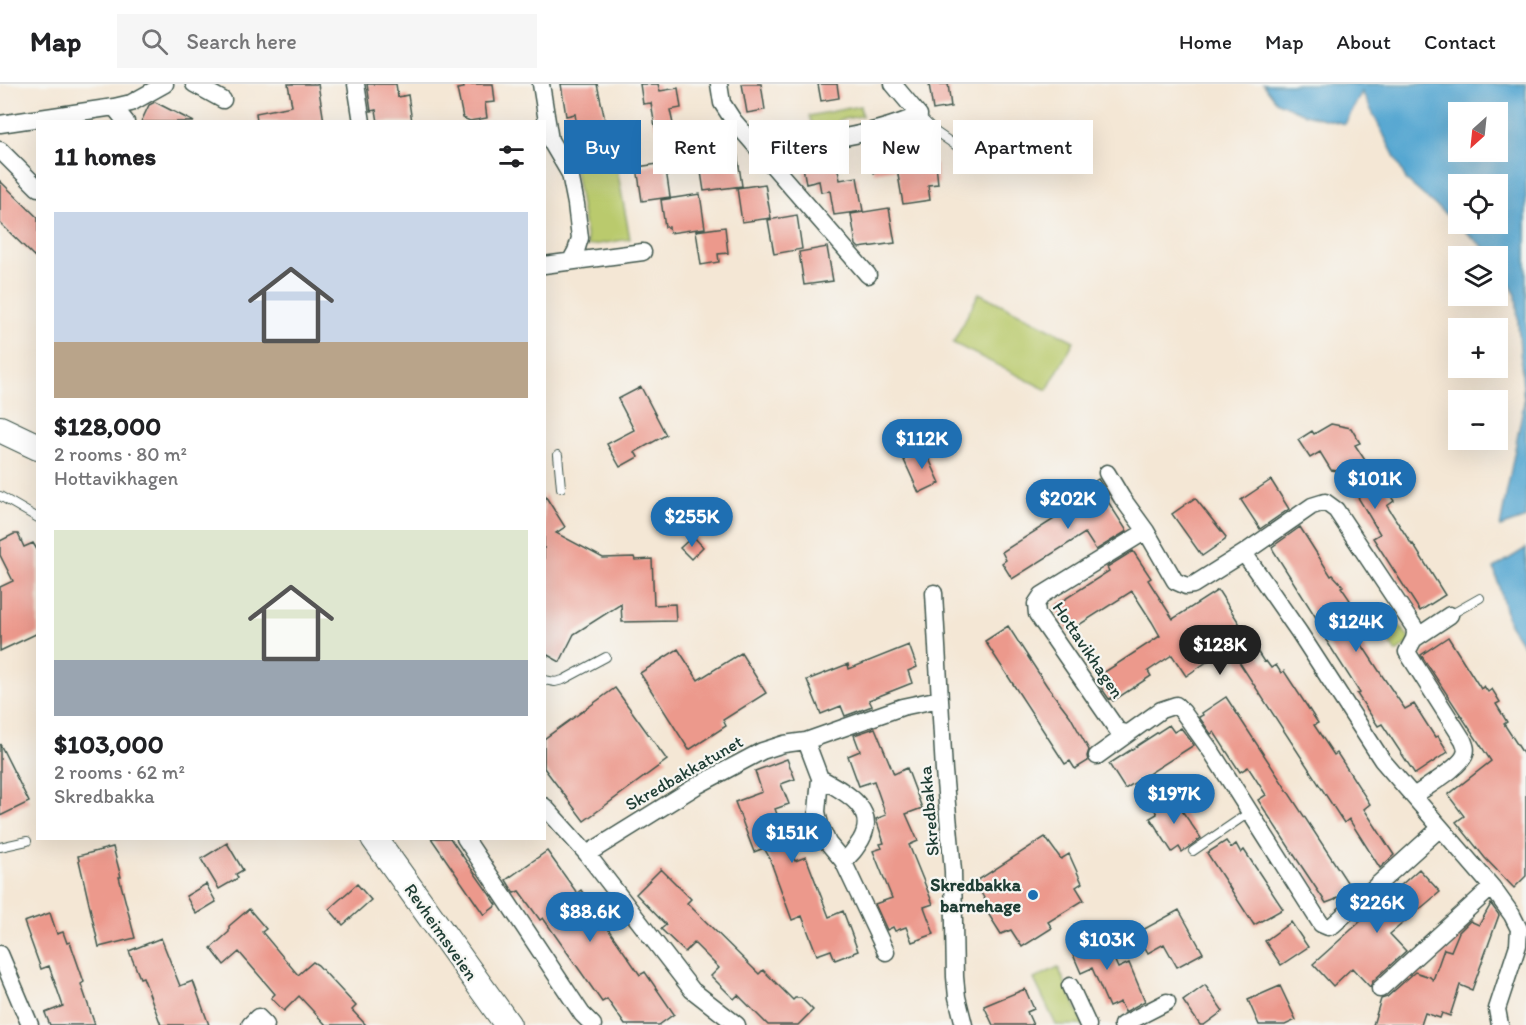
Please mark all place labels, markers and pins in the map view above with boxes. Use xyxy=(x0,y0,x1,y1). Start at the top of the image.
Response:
pin: $112K xyxy=(880,419,964,470)
pin: $101K xyxy=(1333,459,1417,510)
pin: $202K xyxy=(1026,479,1110,530)
pin: $255K xyxy=(650,497,734,548)
pin: $124K xyxy=(1314,602,1398,653)
pin: $128K xyxy=(1178,625,1262,676)
pin: $197K xyxy=(1132,774,1216,825)
pin: $151K xyxy=(750,813,834,864)
place label: Skredbakka barnehage xyxy=(930,874,1022,917)
pin: $226K xyxy=(1335,883,1419,934)
marker: Skredbakka barnehage xyxy=(1026,888,1040,902)
pin: $88.6K xyxy=(541,892,639,943)
pin: $103K xyxy=(1065,920,1149,971)

